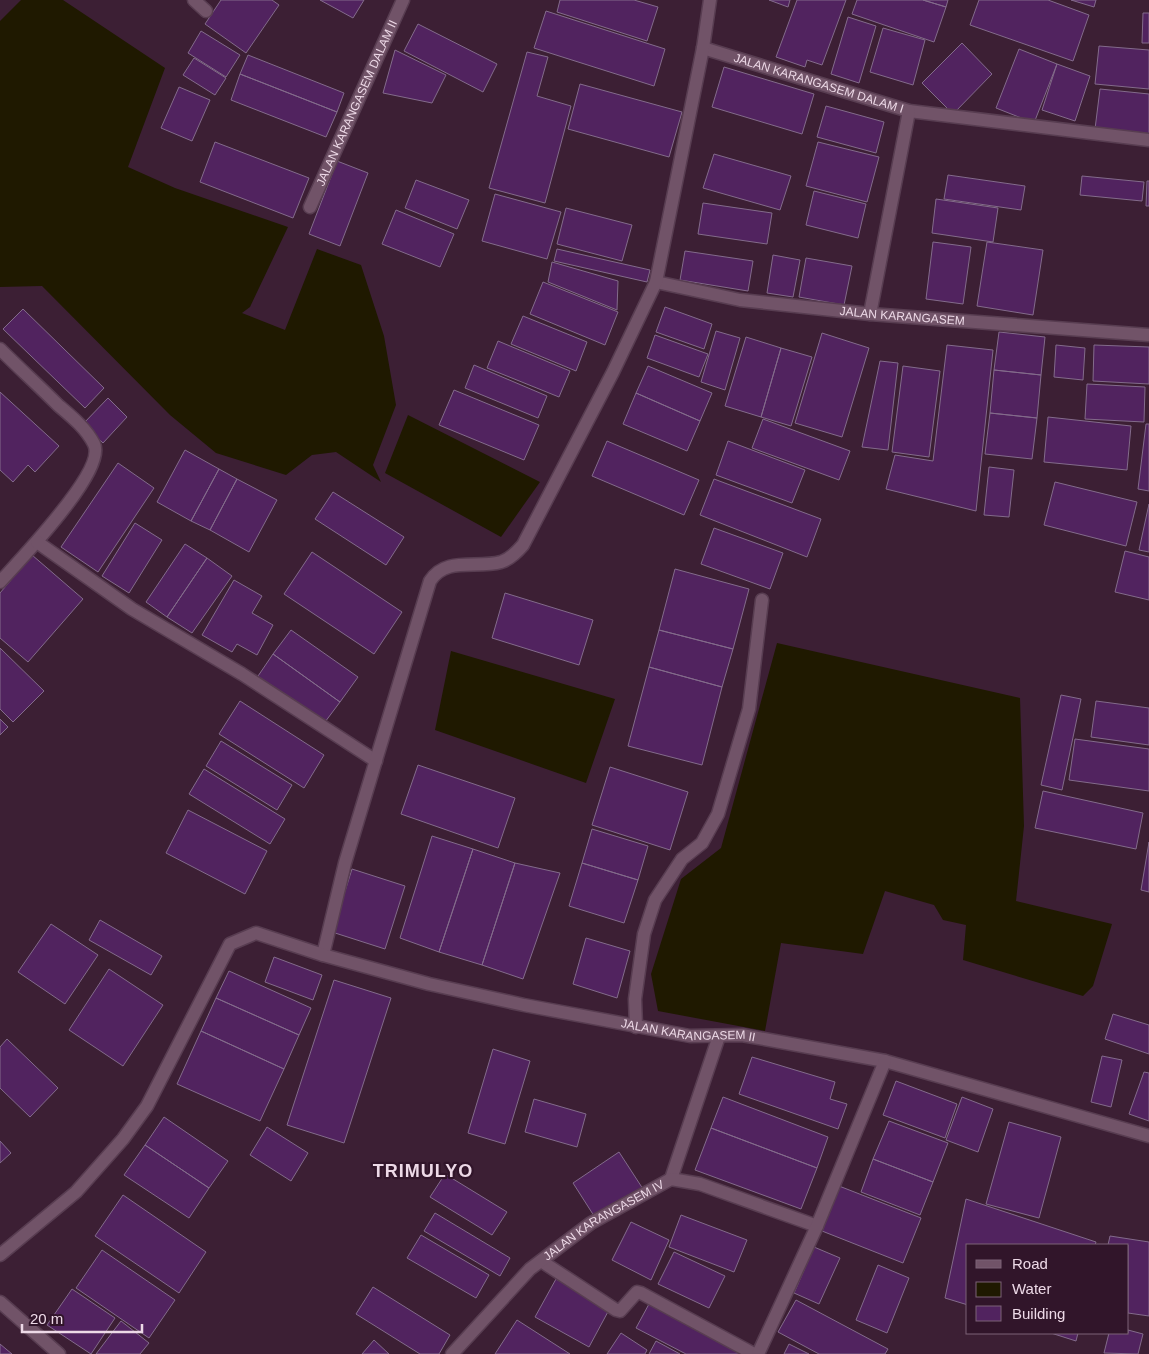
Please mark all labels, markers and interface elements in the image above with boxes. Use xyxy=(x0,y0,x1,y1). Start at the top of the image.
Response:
street label: JALAN KARANGASEM DALAM II xyxy=(313,18,400,188)
street label: JALAN KARANGASEM DALAM I xyxy=(732,51,905,116)
street label: JALAN KARANGASEM xyxy=(839,304,965,328)
street label: JALAN KARANGASEM II xyxy=(620,1016,757,1044)
district label: TRIMULYO xyxy=(373,1161,473,1181)
street label: JALAN KARANGASEM IV xyxy=(541,1177,667,1263)
legend xyxy=(966,1244,1129,1334)
text: Road xyxy=(1012,1255,1048,1272)
text: Water xyxy=(1012,1280,1051,1297)
scale bar xyxy=(22,1302,142,1334)
text: Building xyxy=(1012,1305,1065,1322)
text: 20 m xyxy=(30,1310,63,1327)

